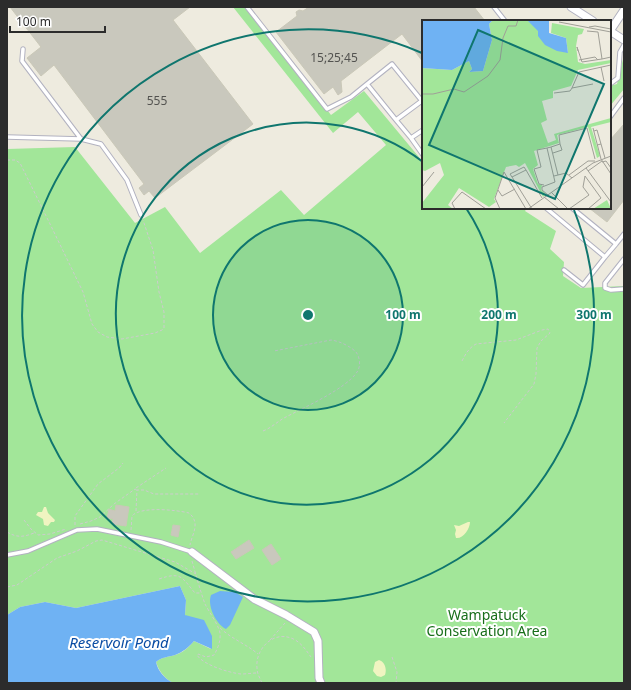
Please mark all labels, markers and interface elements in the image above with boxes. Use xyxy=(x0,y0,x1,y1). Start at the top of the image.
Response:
scale bar xyxy=(10,8,105,34)
text: 100 m xyxy=(16,13,51,30)
inset map xyxy=(422,20,611,209)
house number: 15;25;45 xyxy=(310,49,358,66)
house number: 555 xyxy=(147,92,167,109)
text: 100 m xyxy=(385,306,421,323)
text: 200 m xyxy=(481,306,517,323)
text: 300 m xyxy=(576,306,612,323)
centre of rings xyxy=(301,308,315,322)
park label: Wampatuck Conservation Area xyxy=(427,605,547,640)
water label: Reservoir Pond xyxy=(69,632,169,652)

